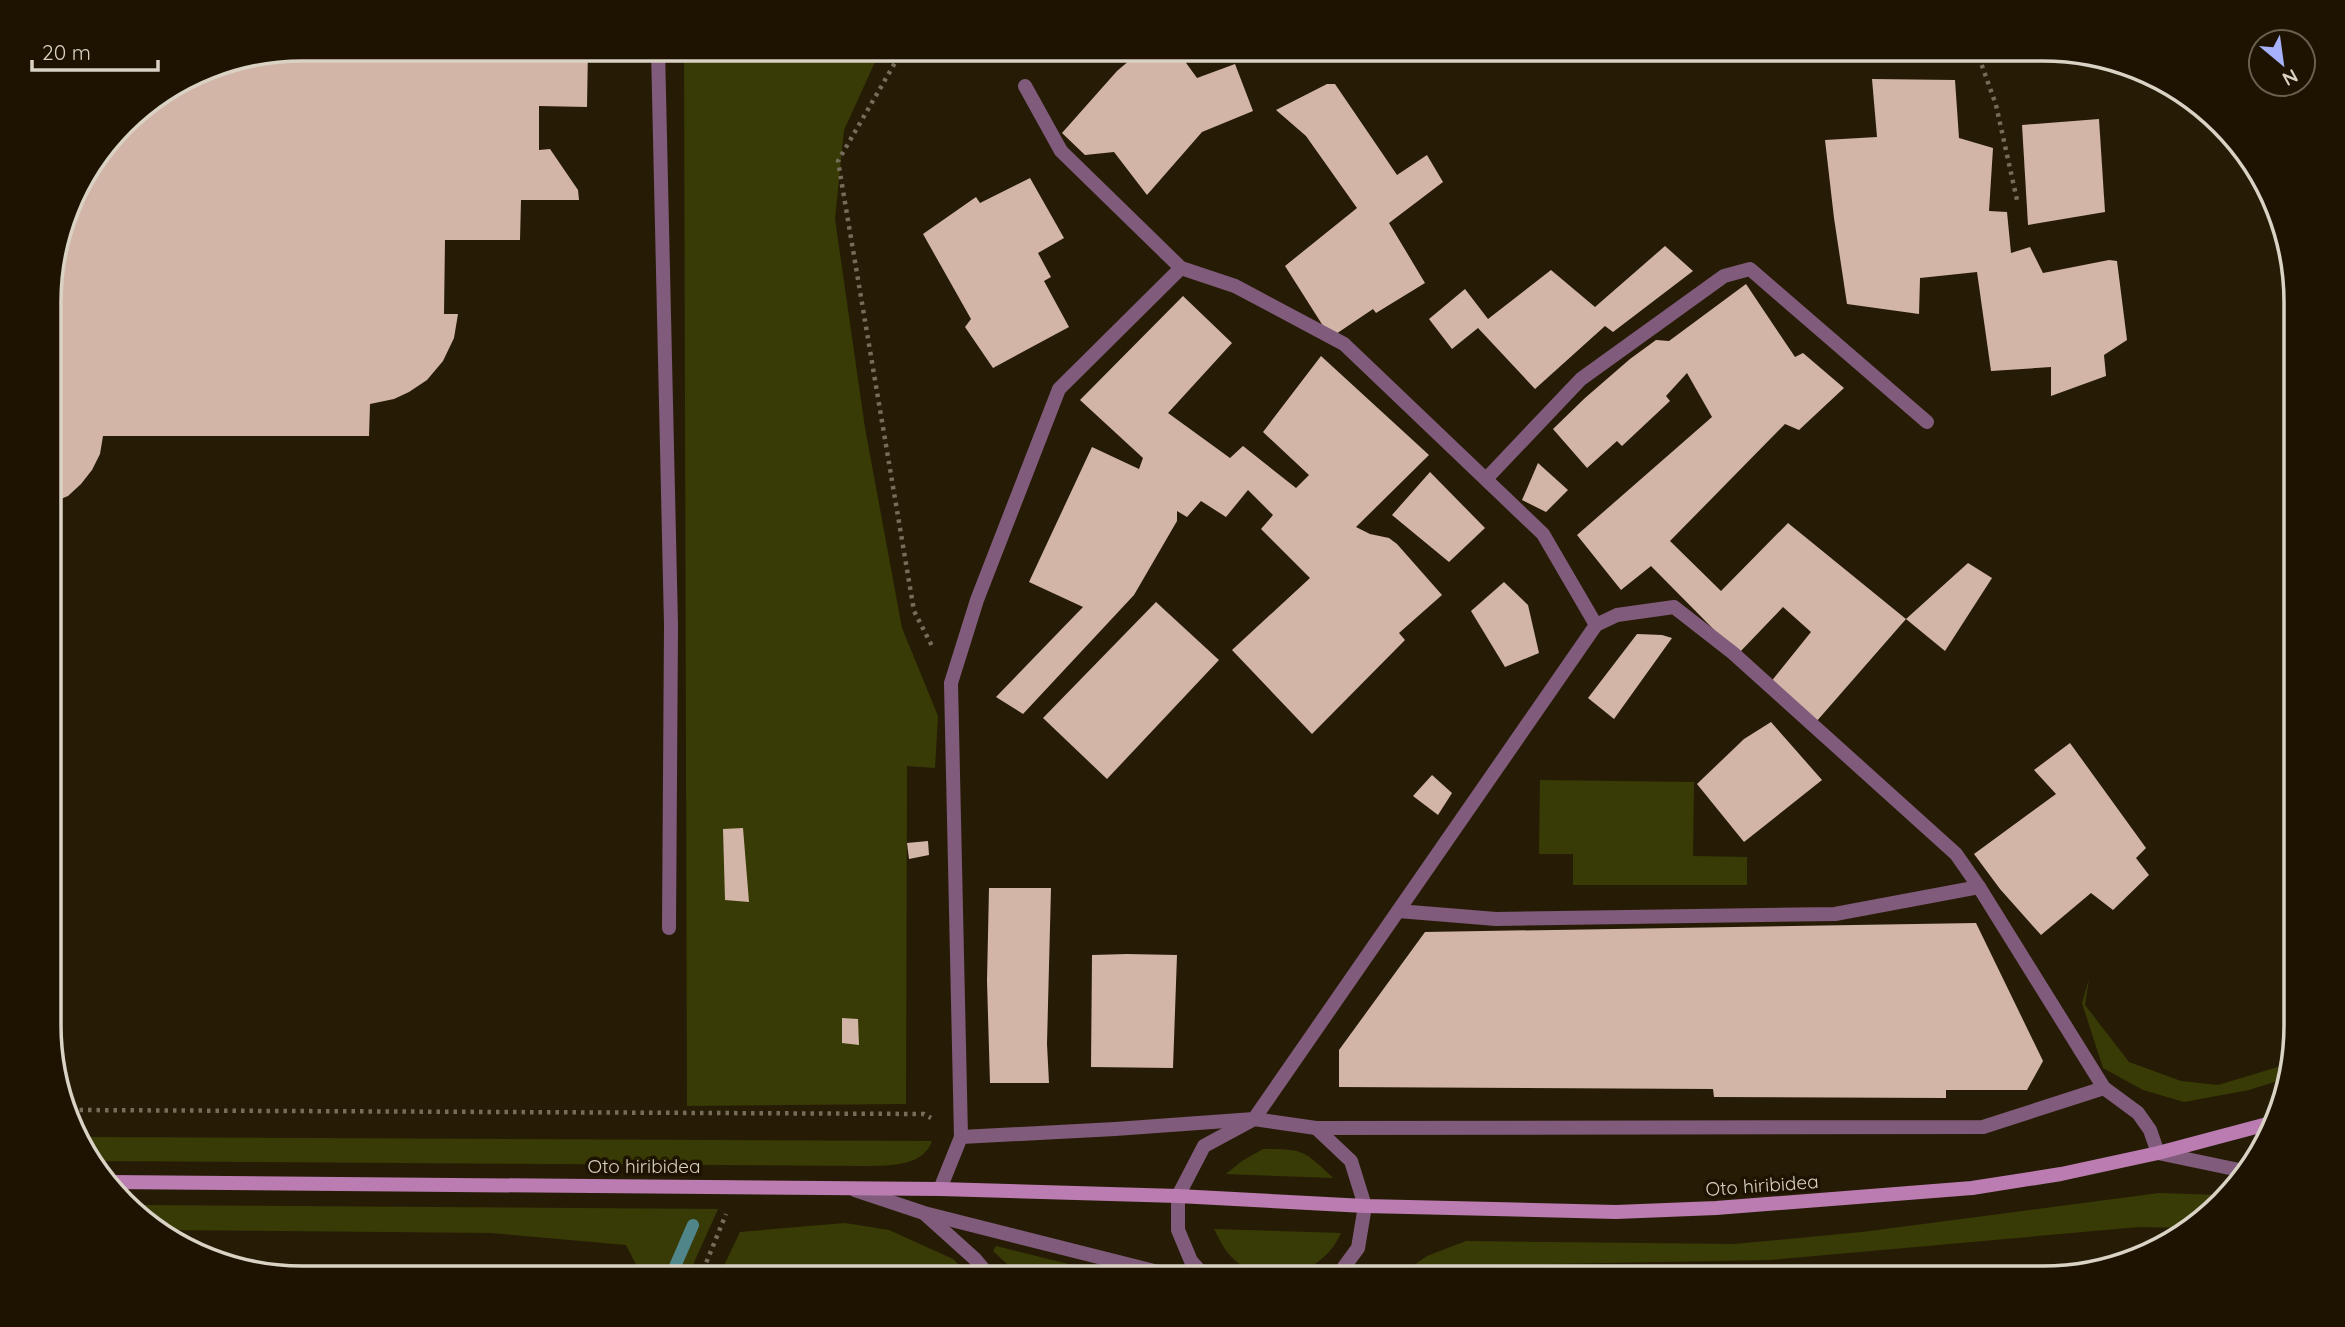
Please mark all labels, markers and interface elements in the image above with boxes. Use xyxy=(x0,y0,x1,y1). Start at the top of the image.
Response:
scale bar xyxy=(32,28,158,72)
north arrow xyxy=(2247,28,2317,98)
text: 20 m xyxy=(42,39,91,65)
text: N xyxy=(2278,64,2302,92)
street label: Oto hiribidea xyxy=(587,1154,701,1178)
street label: Oto hiribidea xyxy=(1705,1169,1819,1201)

